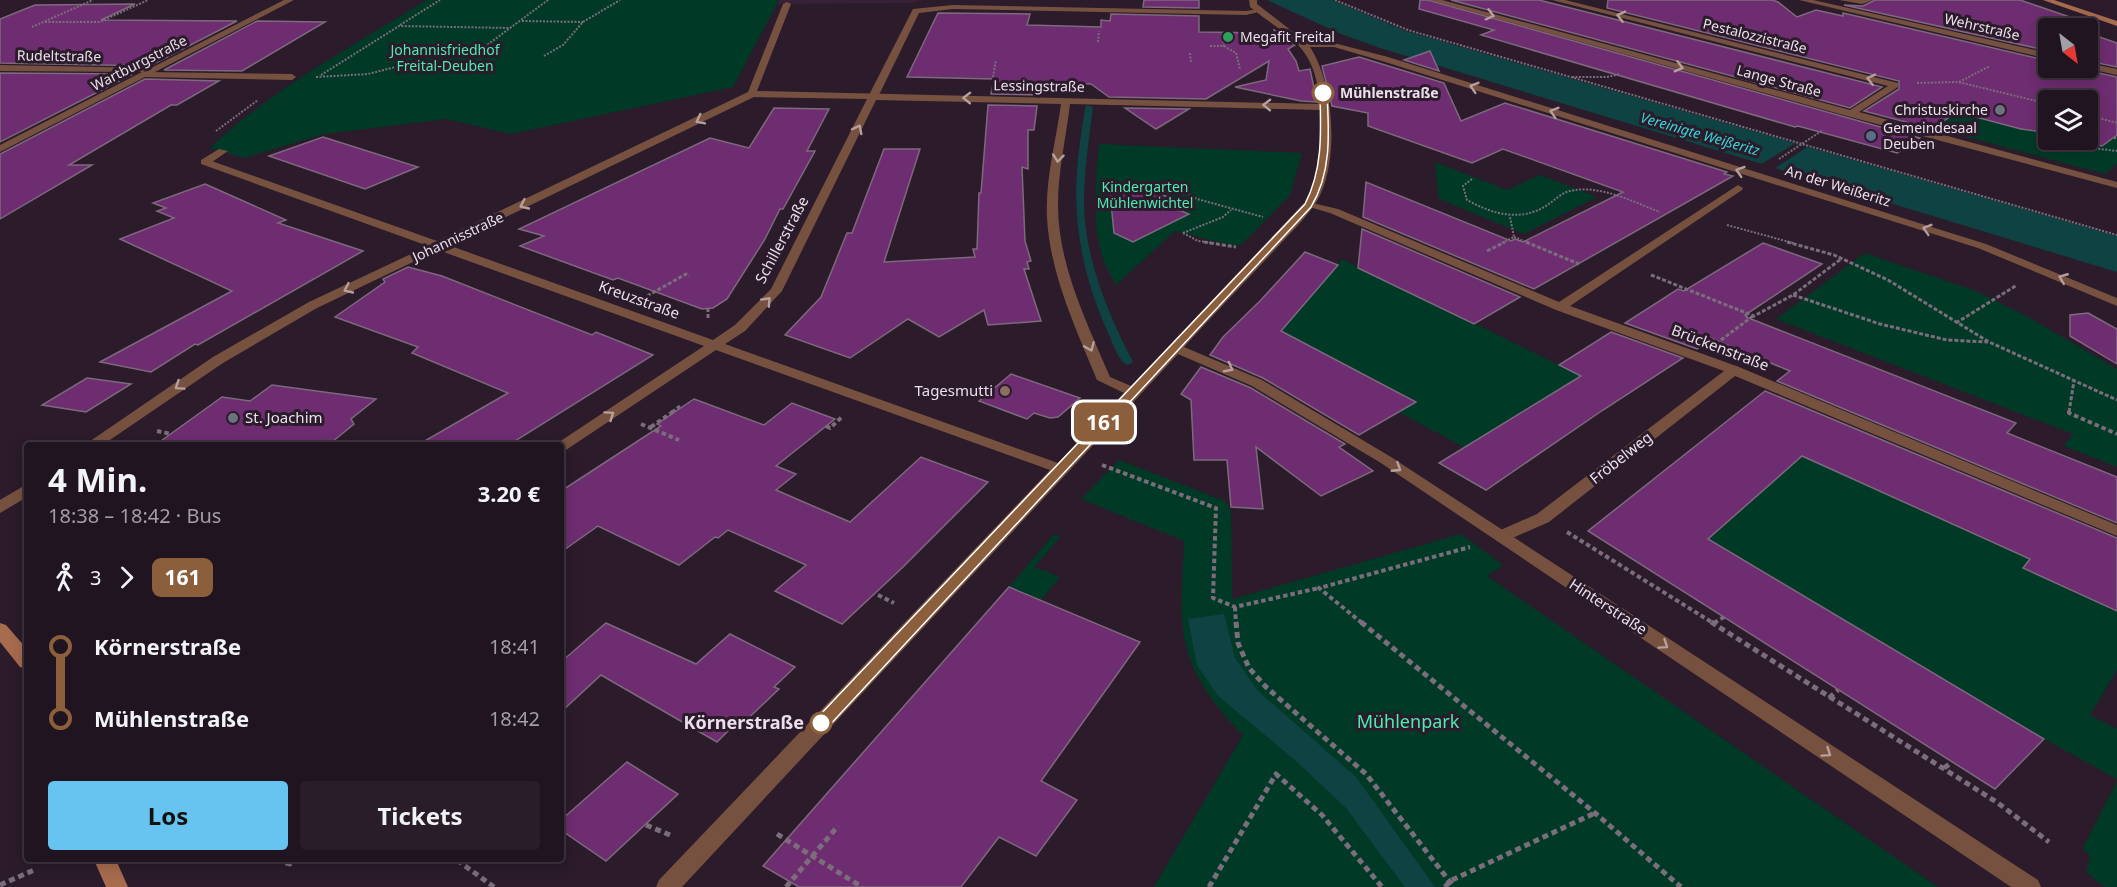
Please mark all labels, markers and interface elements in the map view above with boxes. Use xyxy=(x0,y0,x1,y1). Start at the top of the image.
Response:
one-way arrow xyxy=(1485,8,1495,21)
street label: Wehrstraße xyxy=(1943,9,2022,44)
one-way arrow xyxy=(1616,11,1626,23)
street label: Pestalozzistraße xyxy=(1701,13,1809,58)
north arrow xyxy=(2038,18,2098,78)
map controls xyxy=(2038,18,2098,150)
place label: Megafit Freital xyxy=(1240,27,1335,46)
street label: Wartburgstraße xyxy=(88,30,190,95)
marker: Megafit Freital xyxy=(1221,30,1235,44)
park label: Johannisfriedhof Freital-Deuben xyxy=(388,40,501,75)
street label: Rudeltstraße xyxy=(17,45,101,66)
one-way arrow xyxy=(1673,60,1683,72)
street label: Lange Straße xyxy=(1735,60,1824,101)
one-way arrow xyxy=(1866,73,1876,86)
street label: Lessingstraße xyxy=(993,75,1085,96)
marker: Mühlenstraße xyxy=(1312,82,1334,104)
one-way arrow xyxy=(1469,82,1480,94)
place label: Mühlenstraße xyxy=(1340,83,1439,102)
button: layers xyxy=(2038,90,2098,150)
one-way arrow xyxy=(962,91,971,104)
one-way arrow xyxy=(1262,98,1271,111)
place label: Christuskirche xyxy=(1894,100,1988,119)
marker: Christuskirche xyxy=(1993,103,2007,117)
one-way arrow xyxy=(1549,107,1560,119)
water label: Vereinigte Weißeritz xyxy=(1638,107,1763,160)
one-way arrow xyxy=(695,113,706,125)
place label: Gemeindesaal Deuben xyxy=(1883,118,1977,153)
one-way arrow xyxy=(851,124,862,135)
marker: Gemeindesaal Deuben xyxy=(1864,129,1878,143)
one-way arrow xyxy=(1052,153,1065,162)
street label: An der Weißeritz xyxy=(1783,160,1894,211)
one-way arrow xyxy=(1735,165,1746,178)
park label: Kindergarten Mühlenwichtel xyxy=(1097,177,1193,212)
street label: Schillerstraße xyxy=(750,193,812,287)
one-way arrow xyxy=(520,198,531,210)
street label: Johannisstraße xyxy=(407,207,506,267)
one-way arrow xyxy=(1922,224,1932,236)
one-way arrow xyxy=(2059,273,2070,285)
street label: Kreuzstraße xyxy=(596,275,683,323)
one-way arrow xyxy=(343,281,354,293)
one-way arrow xyxy=(760,297,771,307)
street label: Brückenstraße xyxy=(1669,319,1772,375)
one-way arrow xyxy=(1083,341,1095,352)
one-way arrow xyxy=(1223,361,1234,373)
one-way arrow xyxy=(175,379,186,390)
place label: Tagesmutti xyxy=(915,380,993,400)
marker: Tagesmutti xyxy=(998,384,1012,398)
line badge: 161 xyxy=(1070,402,1138,442)
place label: St. Joachim xyxy=(245,407,323,427)
text: 161 xyxy=(1086,408,1122,436)
marker: St. Joachim xyxy=(226,411,240,425)
one-way arrow xyxy=(603,411,614,422)
street label: Fröbelweg xyxy=(1585,427,1656,488)
text: 4 Min. xyxy=(48,457,147,502)
one-way arrow xyxy=(1391,460,1401,472)
text: 3.20 € xyxy=(478,478,540,508)
text: 18:38 – 18:42 · Bus xyxy=(48,502,221,529)
icon: walk xyxy=(48,561,81,594)
icon: forward xyxy=(110,561,143,594)
text: 161 xyxy=(164,563,201,591)
text: 3 xyxy=(90,564,101,591)
street label: Hinterstraße xyxy=(1566,573,1651,639)
text: Körnerstraße xyxy=(94,631,241,661)
text: 18:41 xyxy=(489,633,540,660)
one-way arrow xyxy=(1658,638,1669,649)
text: Mühlenstraße xyxy=(94,703,249,733)
text: 18:42 xyxy=(489,705,540,732)
park label: Mühlenpark xyxy=(1357,709,1460,733)
place label: Körnerstraße xyxy=(684,710,804,734)
marker: Körnerstraße xyxy=(810,712,832,734)
one-way arrow xyxy=(1820,746,1831,757)
button: Los xyxy=(48,781,288,850)
button: Tickets xyxy=(300,781,540,850)

